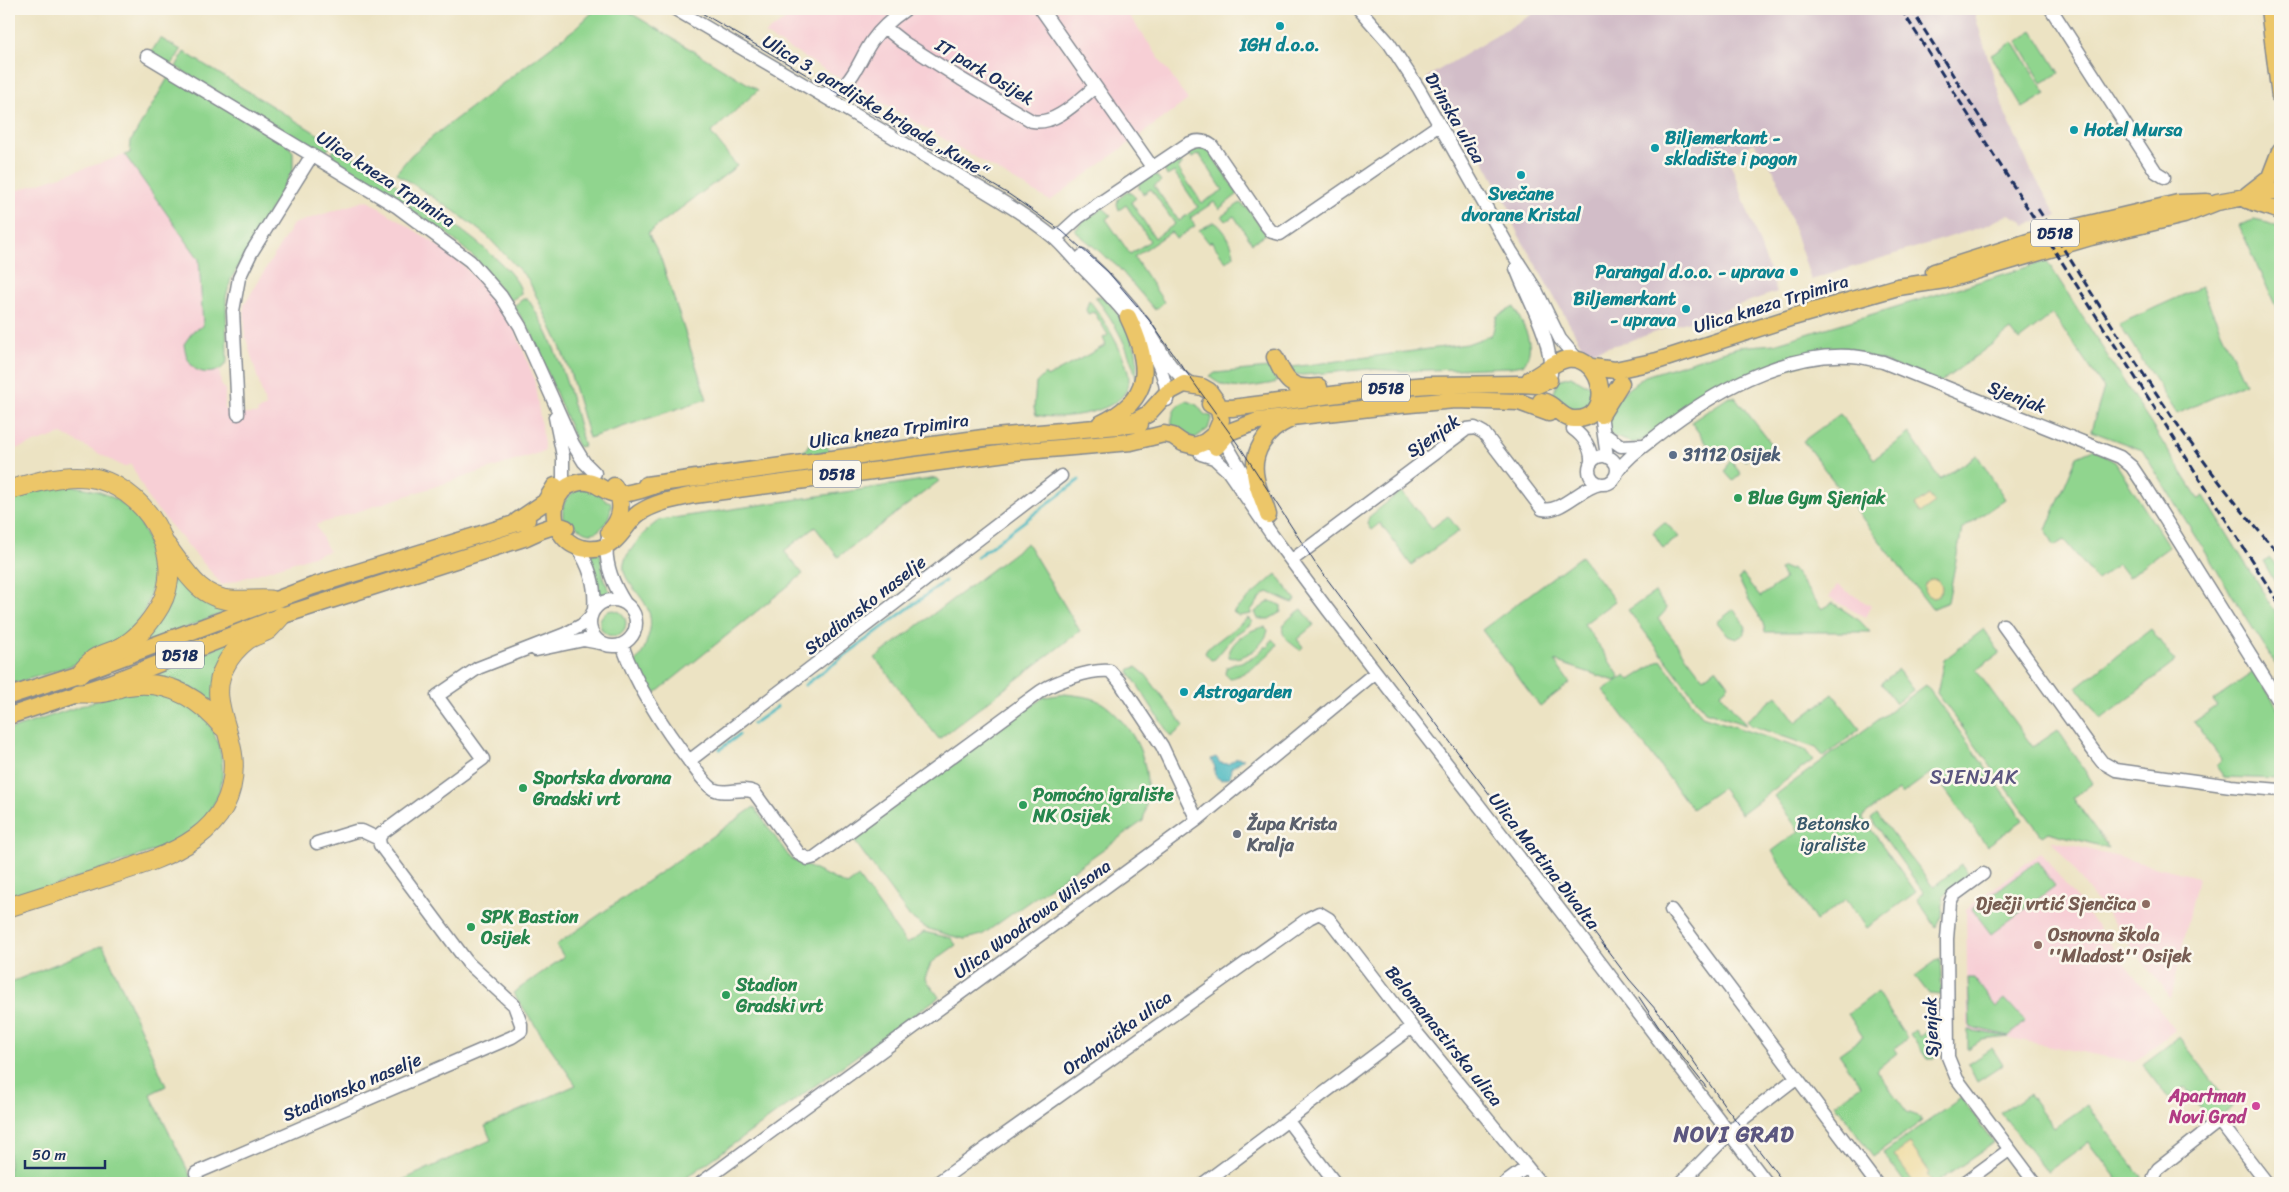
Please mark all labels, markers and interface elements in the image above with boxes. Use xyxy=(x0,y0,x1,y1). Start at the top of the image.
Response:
marker: IGH d.o.o. xyxy=(1274,20,1286,32)
street label: Ulica 3. gardijske brigade „Kune“ xyxy=(756,26,996,187)
street label: IT park Osijek xyxy=(928,29,1041,114)
place label: IGH d.o.o. xyxy=(1239,29,1320,61)
street label: Drinska ulica xyxy=(1416,66,1495,171)
place label: Hotel Mursa xyxy=(2083,114,2183,146)
street label: Ulica kneza Trpimira xyxy=(310,122,462,236)
place label: Biljemerkant - skladište i pogon xyxy=(1664,122,1797,175)
marker: Hotel Mursa xyxy=(2068,124,2080,136)
marker: Biljemerkant - skladište i pogon xyxy=(1649,142,1661,154)
marker: Svečane dvorane Kristal xyxy=(1515,169,1527,181)
place label: Svečane dvorane Kristal xyxy=(1461,178,1581,231)
road number: D518 xyxy=(2031,220,2079,247)
place label: Parangal d.o.o. - uprava xyxy=(1595,256,1785,288)
street label: Ulica kneza Trpimira xyxy=(1689,265,1853,343)
marker: Parangal d.o.o. - uprava xyxy=(1788,266,1800,278)
place label: Biljemerkant - uprava xyxy=(1573,283,1677,336)
marker: Biljemerkant - uprava xyxy=(1680,303,1692,315)
street label: Sjenjak xyxy=(1983,371,2051,423)
road number: D518 xyxy=(1362,374,1410,402)
street label: Ulica kneza Trpimira xyxy=(807,404,971,458)
street label: Sjenjak xyxy=(1399,405,1467,466)
place label: 31112 Osijek xyxy=(1682,439,1781,471)
marker: 31112 Osijek xyxy=(1667,449,1679,461)
road number: D518 xyxy=(813,460,861,488)
place label: Blue Gym Sjenjak xyxy=(1748,482,1886,514)
marker: Blue Gym Sjenjak xyxy=(1732,492,1744,504)
street label: Stadionsko naselje xyxy=(797,547,933,663)
road number: D518 xyxy=(156,642,204,668)
place label: Astrogarden xyxy=(1193,676,1292,708)
marker: Astrogarden xyxy=(1178,686,1190,698)
district label: SJENJAK xyxy=(1930,760,2019,795)
place label: Sportska dvorana Gradski vrt xyxy=(532,762,672,815)
place label: Pomoćno igralište NK Osijek xyxy=(1032,779,1174,832)
marker: Sportska dvorana Gradski vrt xyxy=(517,782,529,794)
street label: Ulica Martina Divalta xyxy=(1480,785,1609,937)
marker: Pomoćno igralište NK Osijek xyxy=(1017,799,1029,811)
place label: Župa Krista Kralja xyxy=(1246,808,1337,861)
park label: Betonsko igralište xyxy=(1796,808,1870,861)
marker: Župa Krista Kralja xyxy=(1231,828,1243,840)
street label: Ulica Woodrowa Wilsona xyxy=(946,851,1118,987)
place label: Dječji vrtić Sjenčica xyxy=(1976,888,2137,920)
marker: Dječji vrtić Sjenčica xyxy=(2140,898,2152,910)
place label: SPK Bastion Osijek xyxy=(480,901,579,954)
place label: Osnovna škola ''Mladost'' Osijek xyxy=(2048,919,2192,972)
marker: SPK Bastion Osijek xyxy=(465,921,477,933)
marker: Osnovna škola ''Mladost'' Osijek xyxy=(2032,939,2044,951)
street label: Belomanastirska ulica xyxy=(1377,958,1511,1114)
place label: Stadion Gradski vrt xyxy=(735,969,823,1022)
street label: Orahovička ulica xyxy=(1055,982,1179,1084)
marker: Stadion Gradski vrt xyxy=(720,989,732,1001)
street label: Sjenjak xyxy=(1914,996,1948,1058)
street label: Stadionsko naselje xyxy=(277,1043,427,1131)
place label: Apartman Novi Grad xyxy=(2167,1080,2248,1133)
marker: Apartman Novi Grad xyxy=(2250,1100,2262,1112)
district label: NOVI GRAD xyxy=(1673,1115,1794,1154)
scale bar xyxy=(25,1137,105,1169)
text: 50 m xyxy=(32,1142,67,1168)

